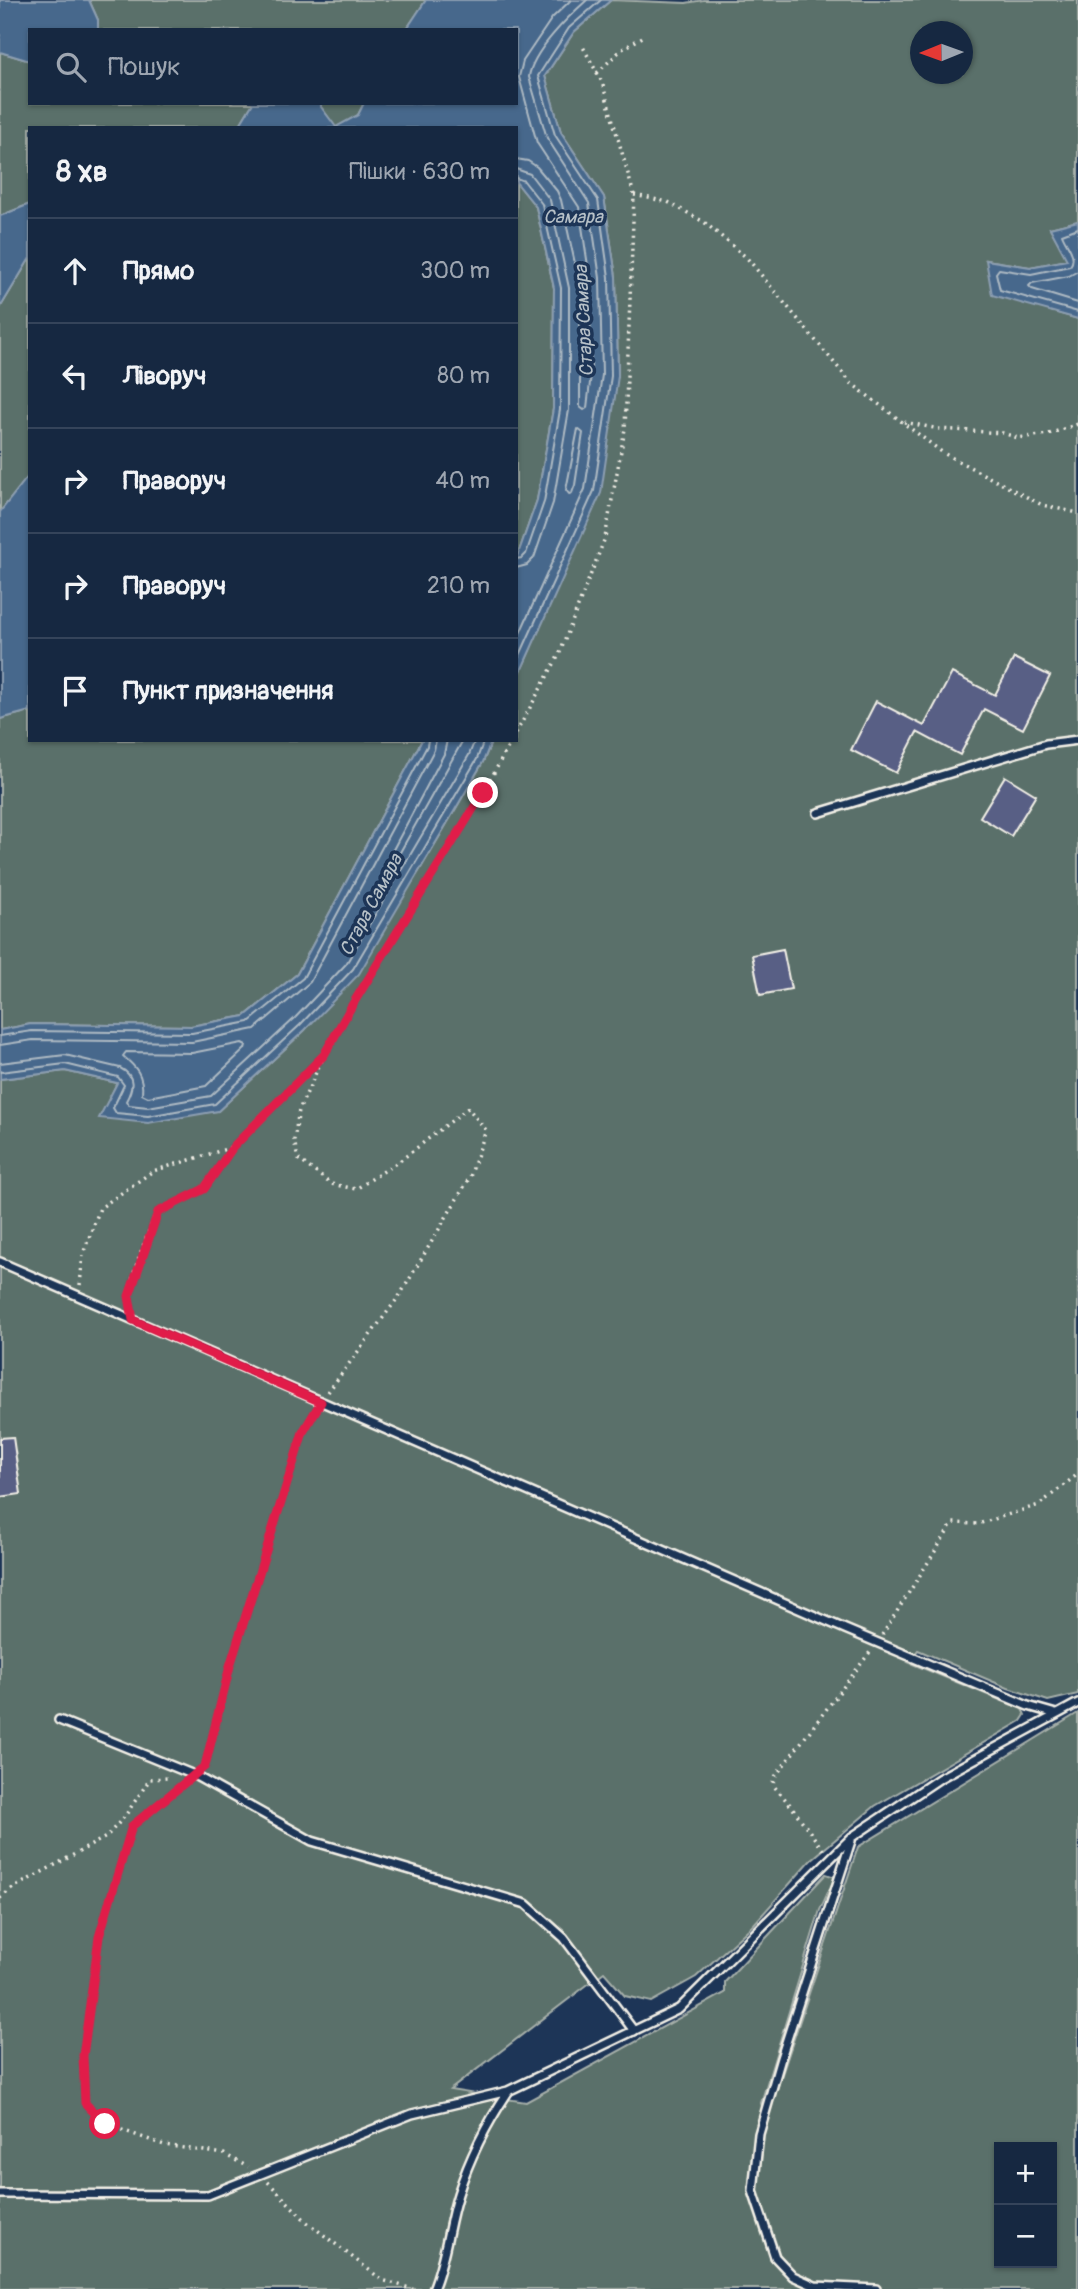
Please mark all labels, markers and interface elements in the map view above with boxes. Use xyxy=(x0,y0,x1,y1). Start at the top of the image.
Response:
north arrow xyxy=(910,21,973,84)
search box xyxy=(28,28,518,105)
icon: search xyxy=(52,48,90,86)
text: Пошук xyxy=(108,51,181,83)
text: 8 хв xyxy=(56,153,107,190)
text: Пішки · 630 m xyxy=(349,157,490,186)
water label: Самара xyxy=(543,205,604,229)
icon: ahead xyxy=(56,252,94,290)
text: Прямо xyxy=(123,255,194,287)
text: 300 m xyxy=(420,256,490,285)
water label: Стара Самара xyxy=(569,263,599,377)
icon: left xyxy=(56,357,94,395)
text: Ліворуч xyxy=(123,360,207,392)
text: 80 m xyxy=(437,361,490,390)
icon: right xyxy=(56,462,94,500)
text: Праворуч xyxy=(123,465,226,497)
text: 40 m xyxy=(436,466,490,495)
icon: right xyxy=(56,567,94,605)
text: Праворуч xyxy=(123,570,226,602)
text: 210 m xyxy=(427,571,490,600)
icon: arrive xyxy=(56,672,94,710)
text: Пункт призначення xyxy=(123,675,334,707)
route end xyxy=(467,777,498,808)
water label: Стара Самара xyxy=(334,849,408,960)
route start xyxy=(89,2108,120,2139)
map controls xyxy=(994,2142,1057,2268)
button: + xyxy=(994,2142,1057,2205)
button: − xyxy=(994,2205,1057,2268)

